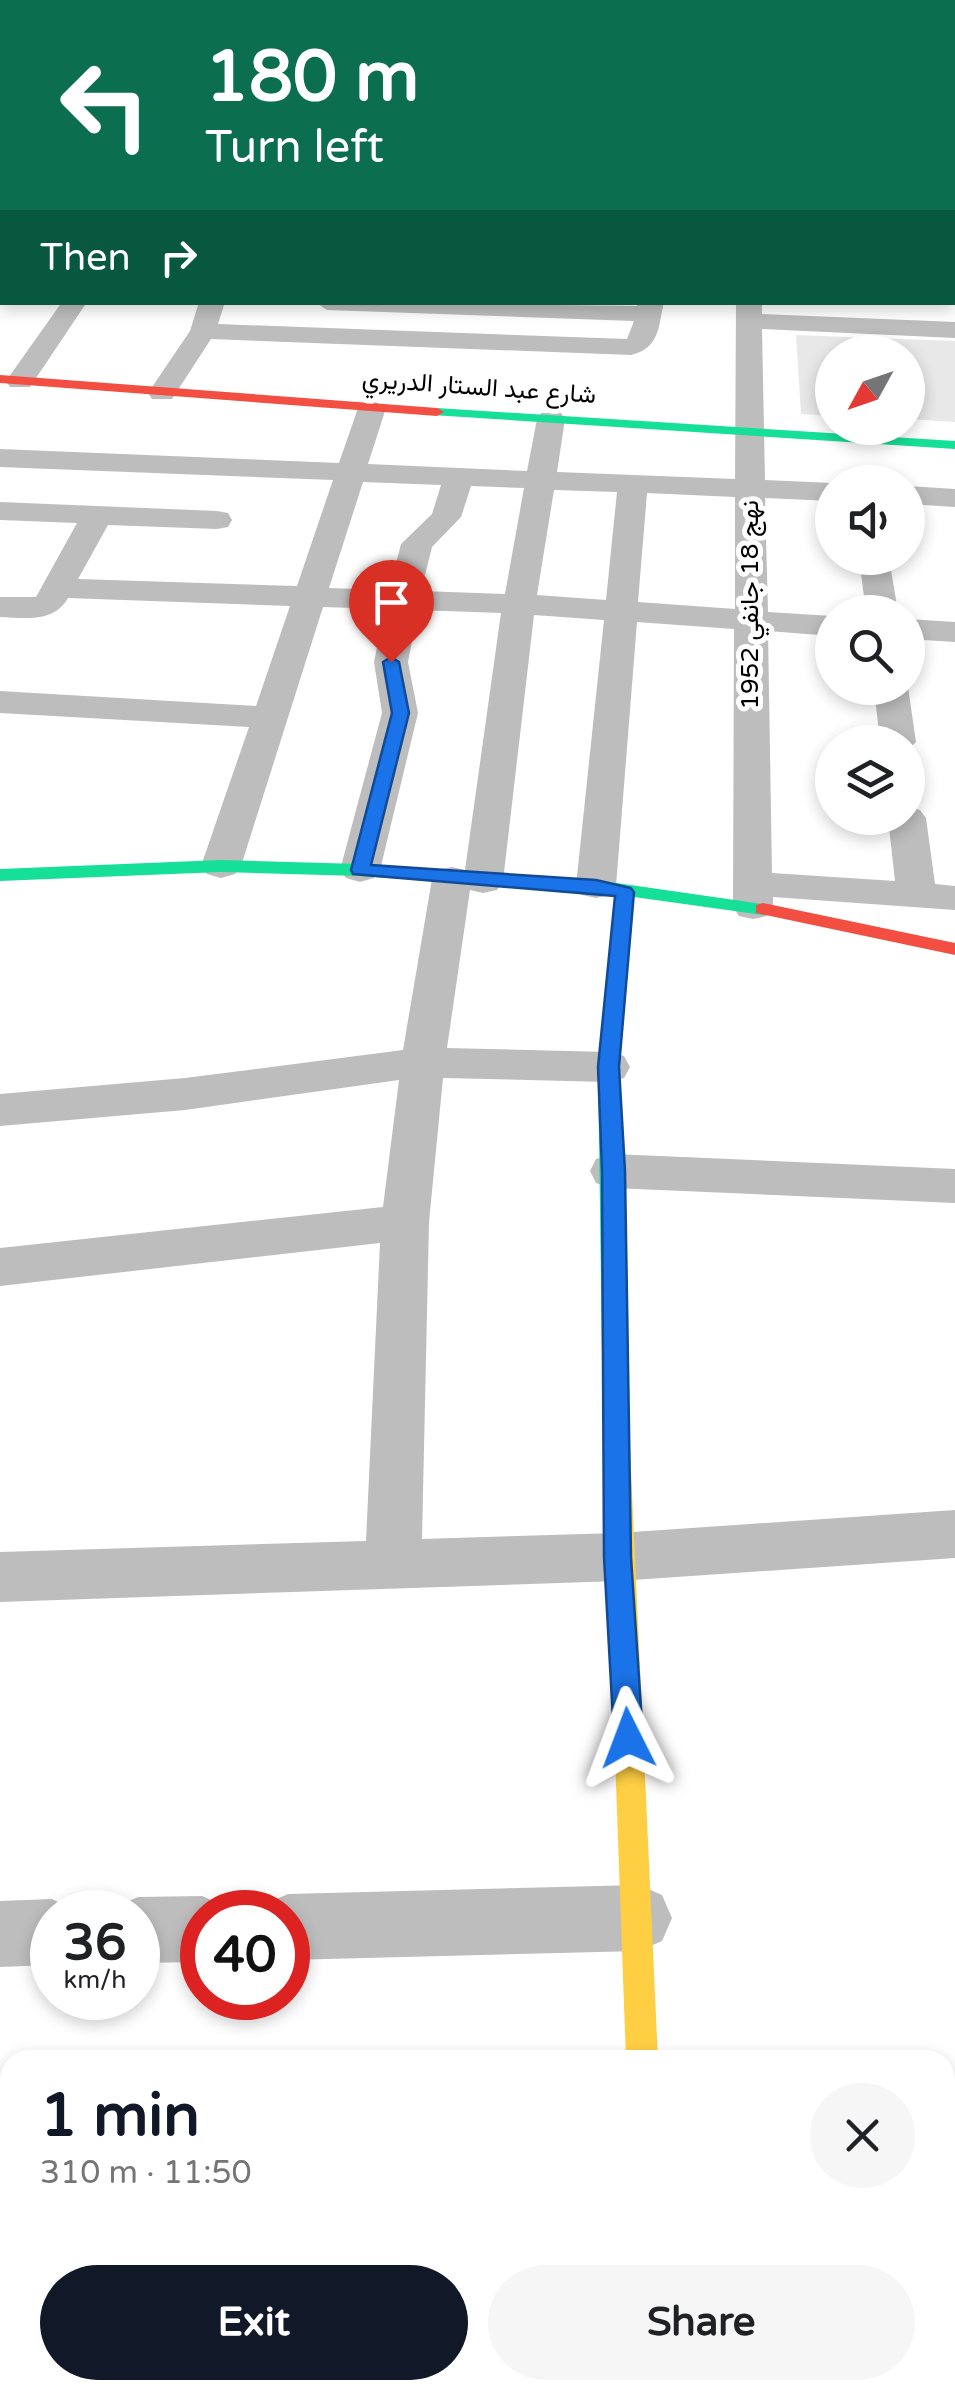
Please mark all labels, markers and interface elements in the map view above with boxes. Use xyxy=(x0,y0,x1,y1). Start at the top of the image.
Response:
text: 180 m xyxy=(205,36,419,120)
icon: left xyxy=(40,40,170,170)
text: Turn left xyxy=(205,121,384,175)
icon: right xyxy=(151,230,206,285)
text: Then xyxy=(40,235,131,281)
north arrow xyxy=(815,335,925,445)
map controls xyxy=(815,335,925,835)
street label: شارع عبد الستار الدريري xyxy=(361,364,597,415)
button: sound xyxy=(815,465,925,575)
street label: نهج 18 جانفي 1952 xyxy=(735,500,770,710)
pin xyxy=(349,560,434,663)
icon: arrive xyxy=(364,575,419,630)
button: search xyxy=(815,595,925,705)
button: layers xyxy=(815,725,925,835)
position arrow xyxy=(576,1686,680,1790)
speed limit sign: 40 xyxy=(180,1890,310,2020)
text: 36 xyxy=(64,1913,126,1973)
text: km/h xyxy=(64,1965,126,1995)
text: 1 min xyxy=(40,2080,200,2152)
button: close xyxy=(810,2083,915,2188)
text: 310 m · 11:50 xyxy=(40,2154,252,2192)
button: Exit xyxy=(40,2265,468,2380)
button: Share xyxy=(488,2265,915,2380)

